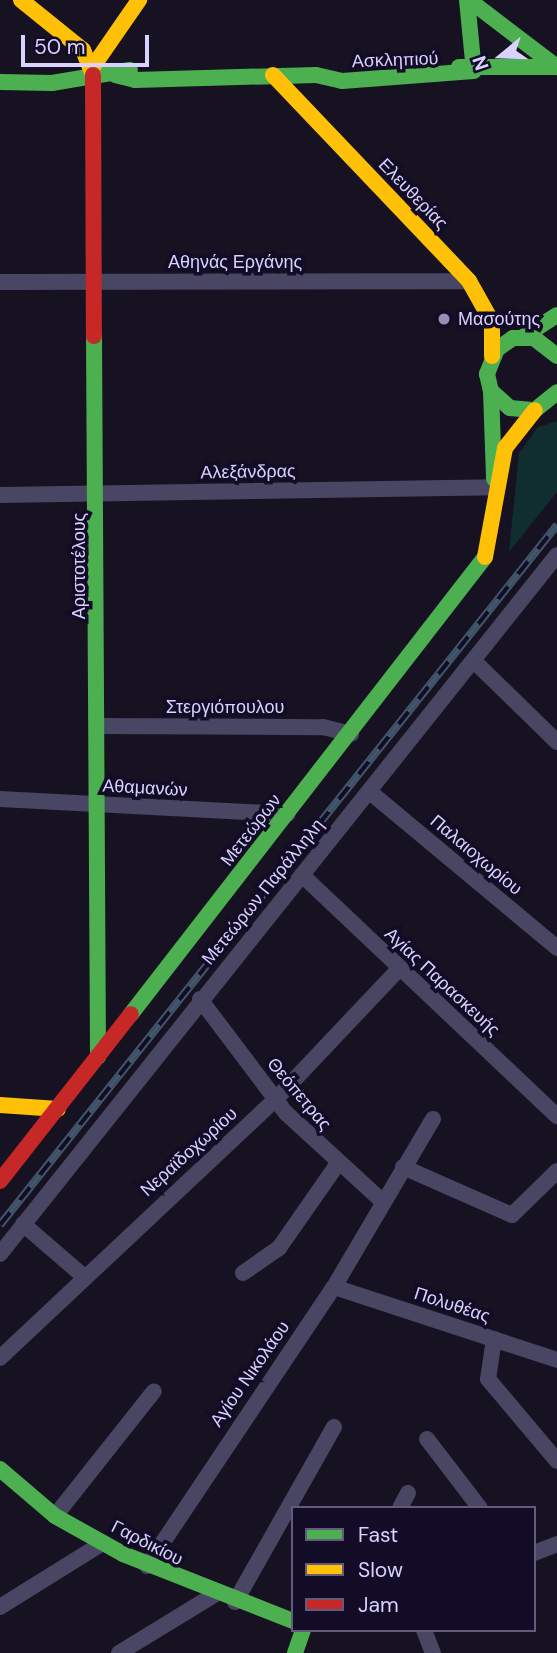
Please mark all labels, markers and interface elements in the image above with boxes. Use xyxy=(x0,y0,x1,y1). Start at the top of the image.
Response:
scale bar xyxy=(24,21,152,65)
north arrow xyxy=(466,21,536,91)
text: 50 m xyxy=(34,33,85,61)
street label: Ασκληπιού xyxy=(351,48,439,72)
text: N xyxy=(467,52,495,74)
street label: Ελευθερίας xyxy=(374,154,452,234)
street label: Αθηνάς Εργάνης xyxy=(168,251,302,273)
place label: Μασούτης xyxy=(458,308,540,330)
marker: Μασούτης xyxy=(436,311,452,327)
street label: Αλεξάνδρας xyxy=(200,460,296,484)
street label: Αριστοτέλους xyxy=(68,513,90,619)
street label: Στεργιόπουλου xyxy=(166,696,284,718)
street label: Αθαμανών xyxy=(102,775,188,801)
street label: Μετεώρων xyxy=(216,790,286,870)
street label: Παλαιοχωρίου xyxy=(426,810,526,900)
street label: Μετεώρων Παράλληλη xyxy=(198,815,328,969)
street label: Αγίας Παρασκευής xyxy=(380,923,504,1041)
street label: Θεόπετρας xyxy=(262,1053,336,1135)
street label: Νεραϊδοχωρίου xyxy=(136,1103,242,1201)
street label: Πολυθέας xyxy=(411,1283,493,1327)
street label: Αγίου Νικολάου xyxy=(206,1317,294,1431)
legend xyxy=(291,1506,536,1632)
street label: Γαρδικίου xyxy=(108,1516,186,1570)
text: Fast xyxy=(358,1521,398,1549)
text: Slow xyxy=(358,1556,403,1584)
text: Jam xyxy=(358,1591,399,1619)

